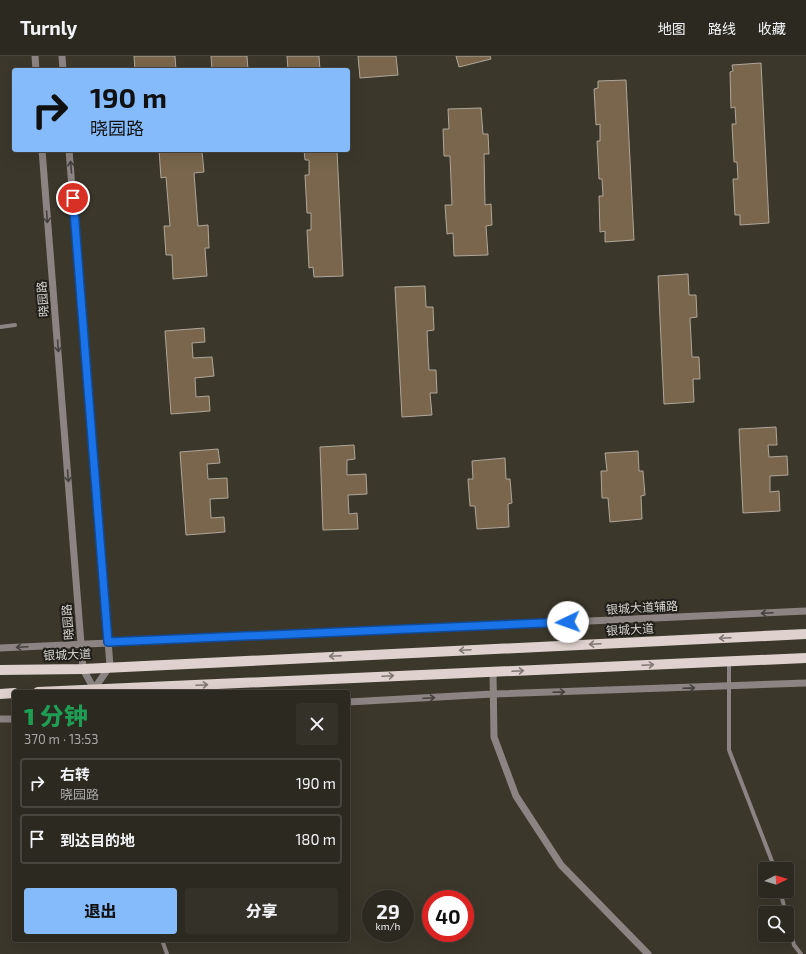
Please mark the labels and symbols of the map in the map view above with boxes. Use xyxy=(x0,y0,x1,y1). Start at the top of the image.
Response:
one-way arrow xyxy=(67,161,74,174)
pin xyxy=(56,181,90,215)
one-way arrow xyxy=(44,210,51,223)
street label: 晓园路 xyxy=(34,281,50,318)
one-way arrow xyxy=(54,339,61,352)
one-way arrow xyxy=(64,469,71,482)
street label: 银城大道辅路 xyxy=(606,598,678,616)
position arrow xyxy=(547,601,589,643)
street label: 晓园路 xyxy=(59,604,75,641)
one-way arrow xyxy=(761,609,774,617)
street label: 银城大道 xyxy=(606,621,654,637)
one-way arrow xyxy=(719,635,732,642)
one-way arrow xyxy=(589,640,602,648)
one-way arrow xyxy=(16,643,29,650)
street label: 银城大道 xyxy=(43,646,91,662)
one-way arrow xyxy=(459,646,472,654)
one-way arrow xyxy=(329,652,342,660)
one-way arrow xyxy=(641,661,654,668)
one-way arrow xyxy=(511,667,524,674)
one-way arrow xyxy=(381,673,394,680)
one-way arrow xyxy=(195,681,208,688)
one-way arrow xyxy=(682,684,695,692)
one-way arrow xyxy=(552,688,565,696)
one-way arrow xyxy=(422,694,435,701)
north arrow xyxy=(758,862,794,898)
speed limit sign: 40 xyxy=(422,890,474,942)

